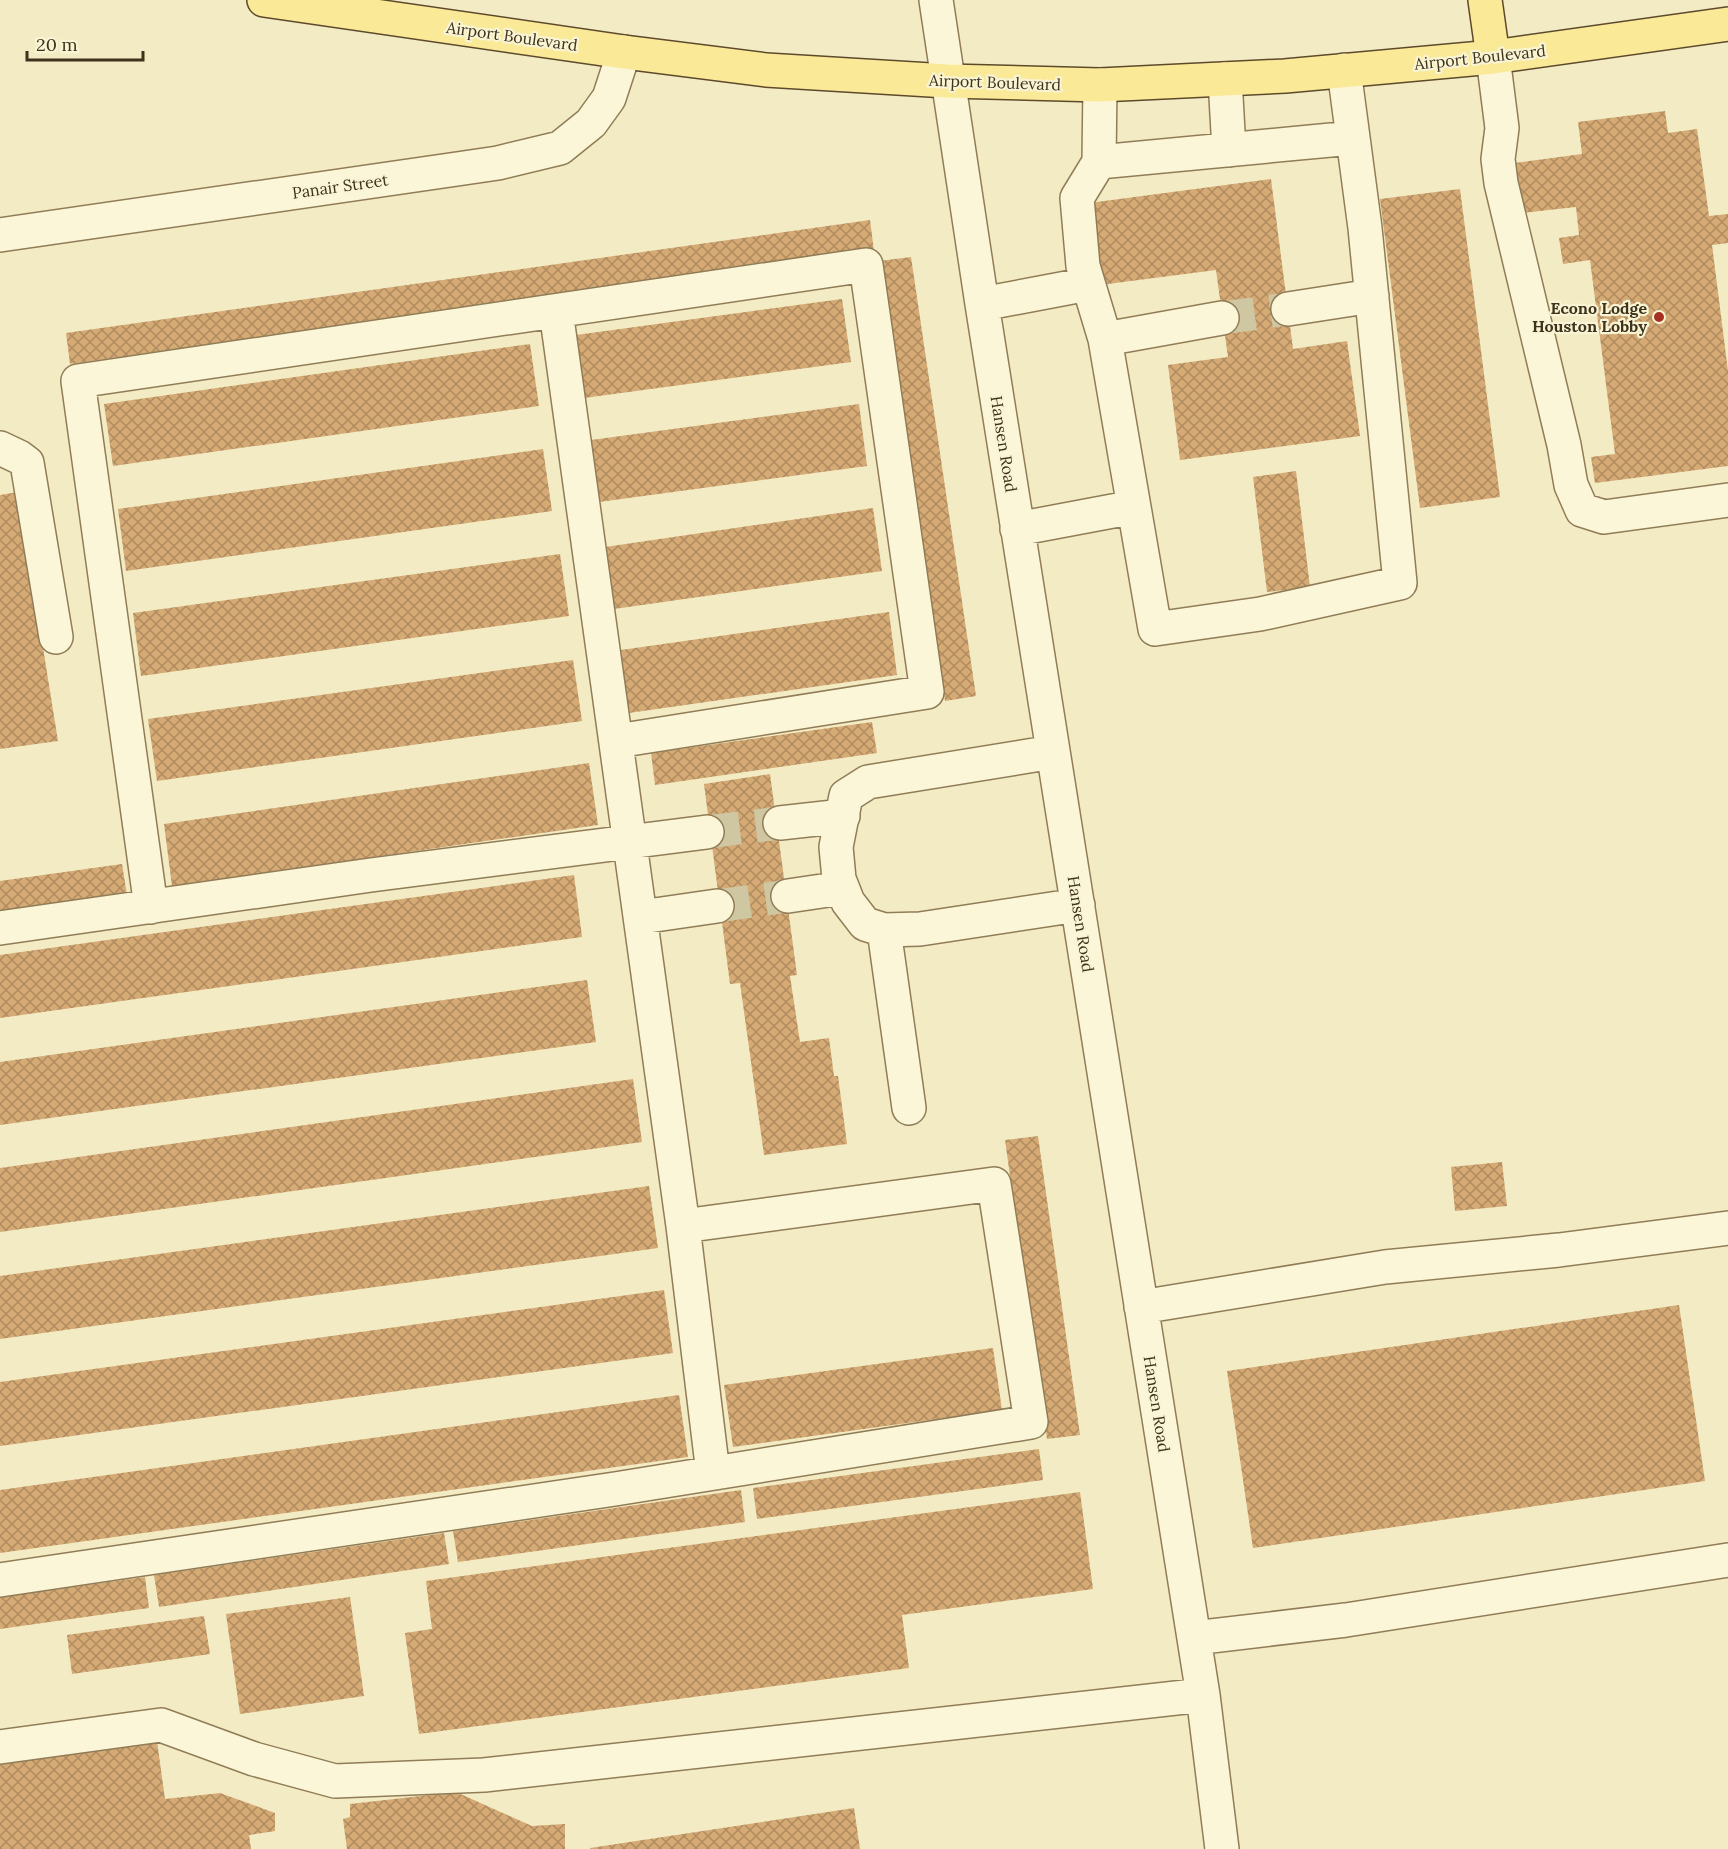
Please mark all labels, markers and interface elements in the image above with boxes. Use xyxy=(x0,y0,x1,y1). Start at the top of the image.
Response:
street label: Airport Boulevard xyxy=(444,17,579,55)
scale bar xyxy=(27,24,142,62)
text: 20 m xyxy=(36,33,78,56)
street label: Airport Boulevard xyxy=(1412,40,1547,74)
street label: Airport Boulevard xyxy=(928,70,1062,94)
street label: Panair Street xyxy=(291,169,390,203)
place label: Econo Lodge Houston Lobby xyxy=(1532,298,1647,336)
marker: Econo Lodge Houston Lobby xyxy=(1652,310,1666,324)
street label: Hansen Road xyxy=(987,394,1022,494)
street label: Hansen Road xyxy=(1064,874,1099,974)
street label: Hansen Road xyxy=(1140,1354,1175,1454)

